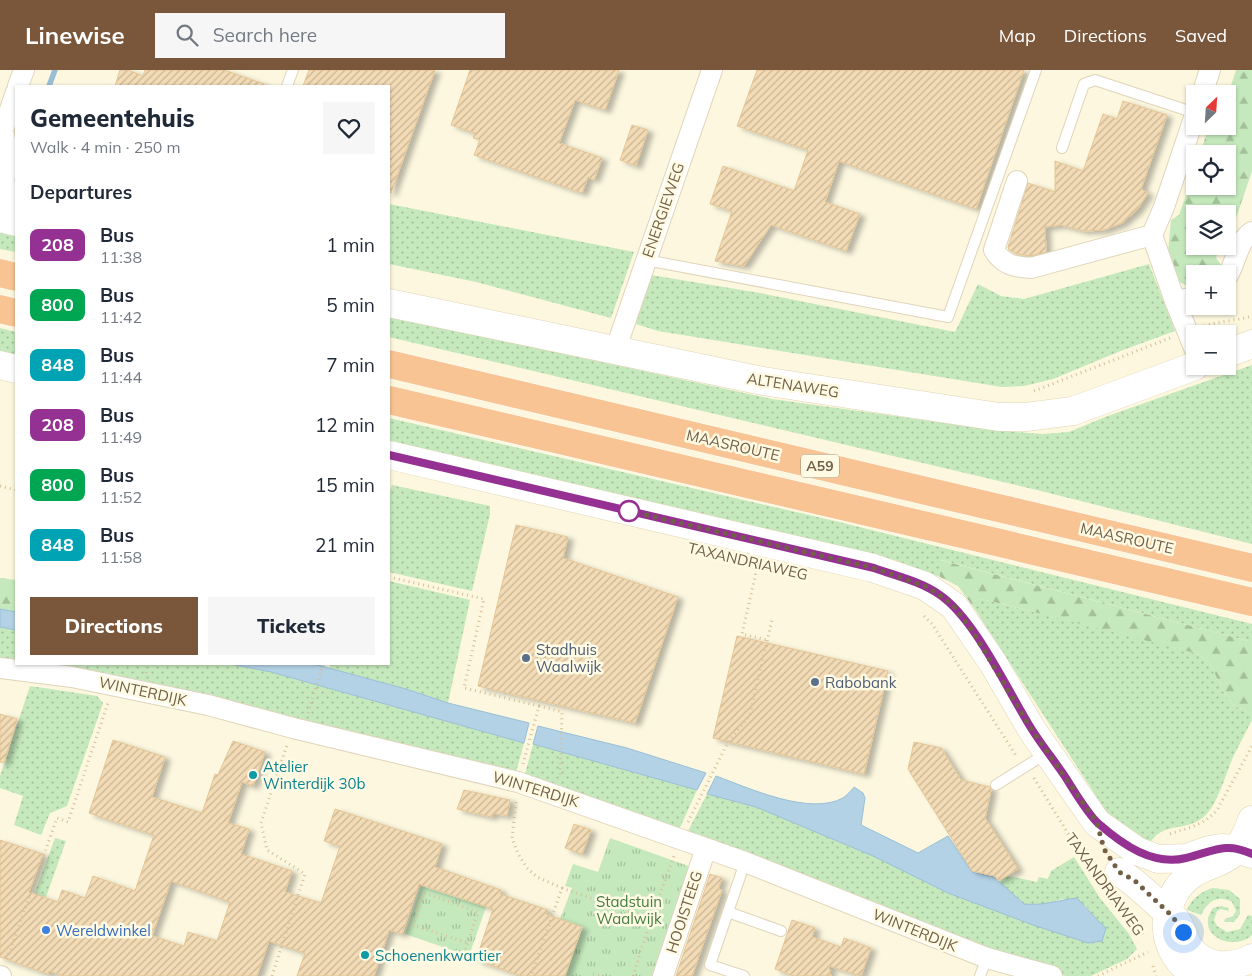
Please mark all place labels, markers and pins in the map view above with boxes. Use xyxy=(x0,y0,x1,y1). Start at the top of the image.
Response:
unlabelled marker xyxy=(618,500,640,522)
place label: Stadhuis Waalwijk xyxy=(536,640,602,676)
marker: Stadhuis Waalwijk xyxy=(520,652,532,664)
place label: Rabobank xyxy=(825,673,897,692)
marker: Rabobank xyxy=(809,676,821,688)
place label: Atelier Winterdijk 30b xyxy=(263,757,366,793)
marker: Atelier Winterdijk 30b xyxy=(247,769,259,781)
place label: Wereldwinkel xyxy=(56,921,151,940)
marker: Wereldwinkel xyxy=(40,924,52,936)
place label: Schoenenkwartier xyxy=(375,946,501,965)
marker: Schoenenkwartier xyxy=(359,949,371,961)

